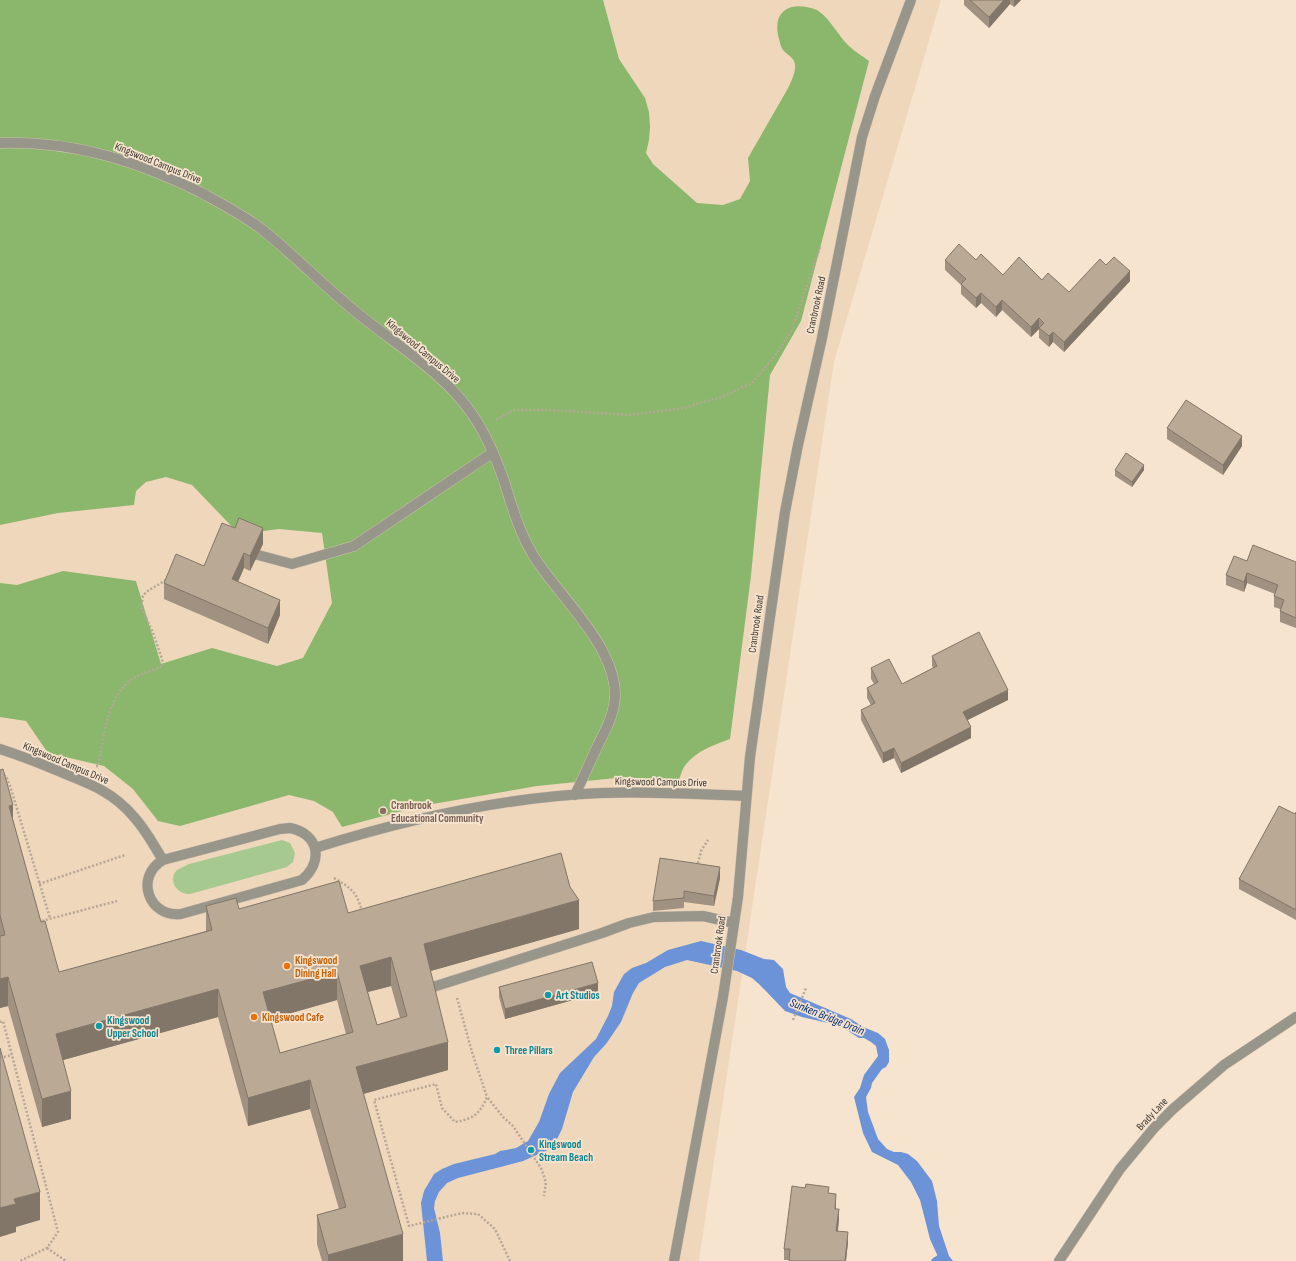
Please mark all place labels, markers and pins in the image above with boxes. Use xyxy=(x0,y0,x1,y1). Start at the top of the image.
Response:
place label: Cranbrook Educational Community xyxy=(391,799,484,825)
marker: Cranbrook Educational Community xyxy=(378,806,388,816)
place label: Kingswood Dining Hall xyxy=(295,954,338,980)
marker: Kingswood Dining Hall xyxy=(282,961,292,971)
place label: Art Studios xyxy=(555,989,600,1002)
marker: Art Studios xyxy=(543,990,553,1000)
place label: Kingswood Cafe xyxy=(262,1011,324,1024)
marker: Kingswood Cafe xyxy=(249,1012,259,1022)
place label: Kingswood Upper School xyxy=(107,1014,158,1040)
marker: Kingswood Upper School xyxy=(94,1021,104,1031)
place label: Three Pillars xyxy=(505,1044,553,1057)
marker: Three Pillars xyxy=(492,1045,502,1055)
place label: Kingswood Stream Beach xyxy=(539,1138,593,1164)
marker: Kingswood Stream Beach xyxy=(526,1145,536,1155)

